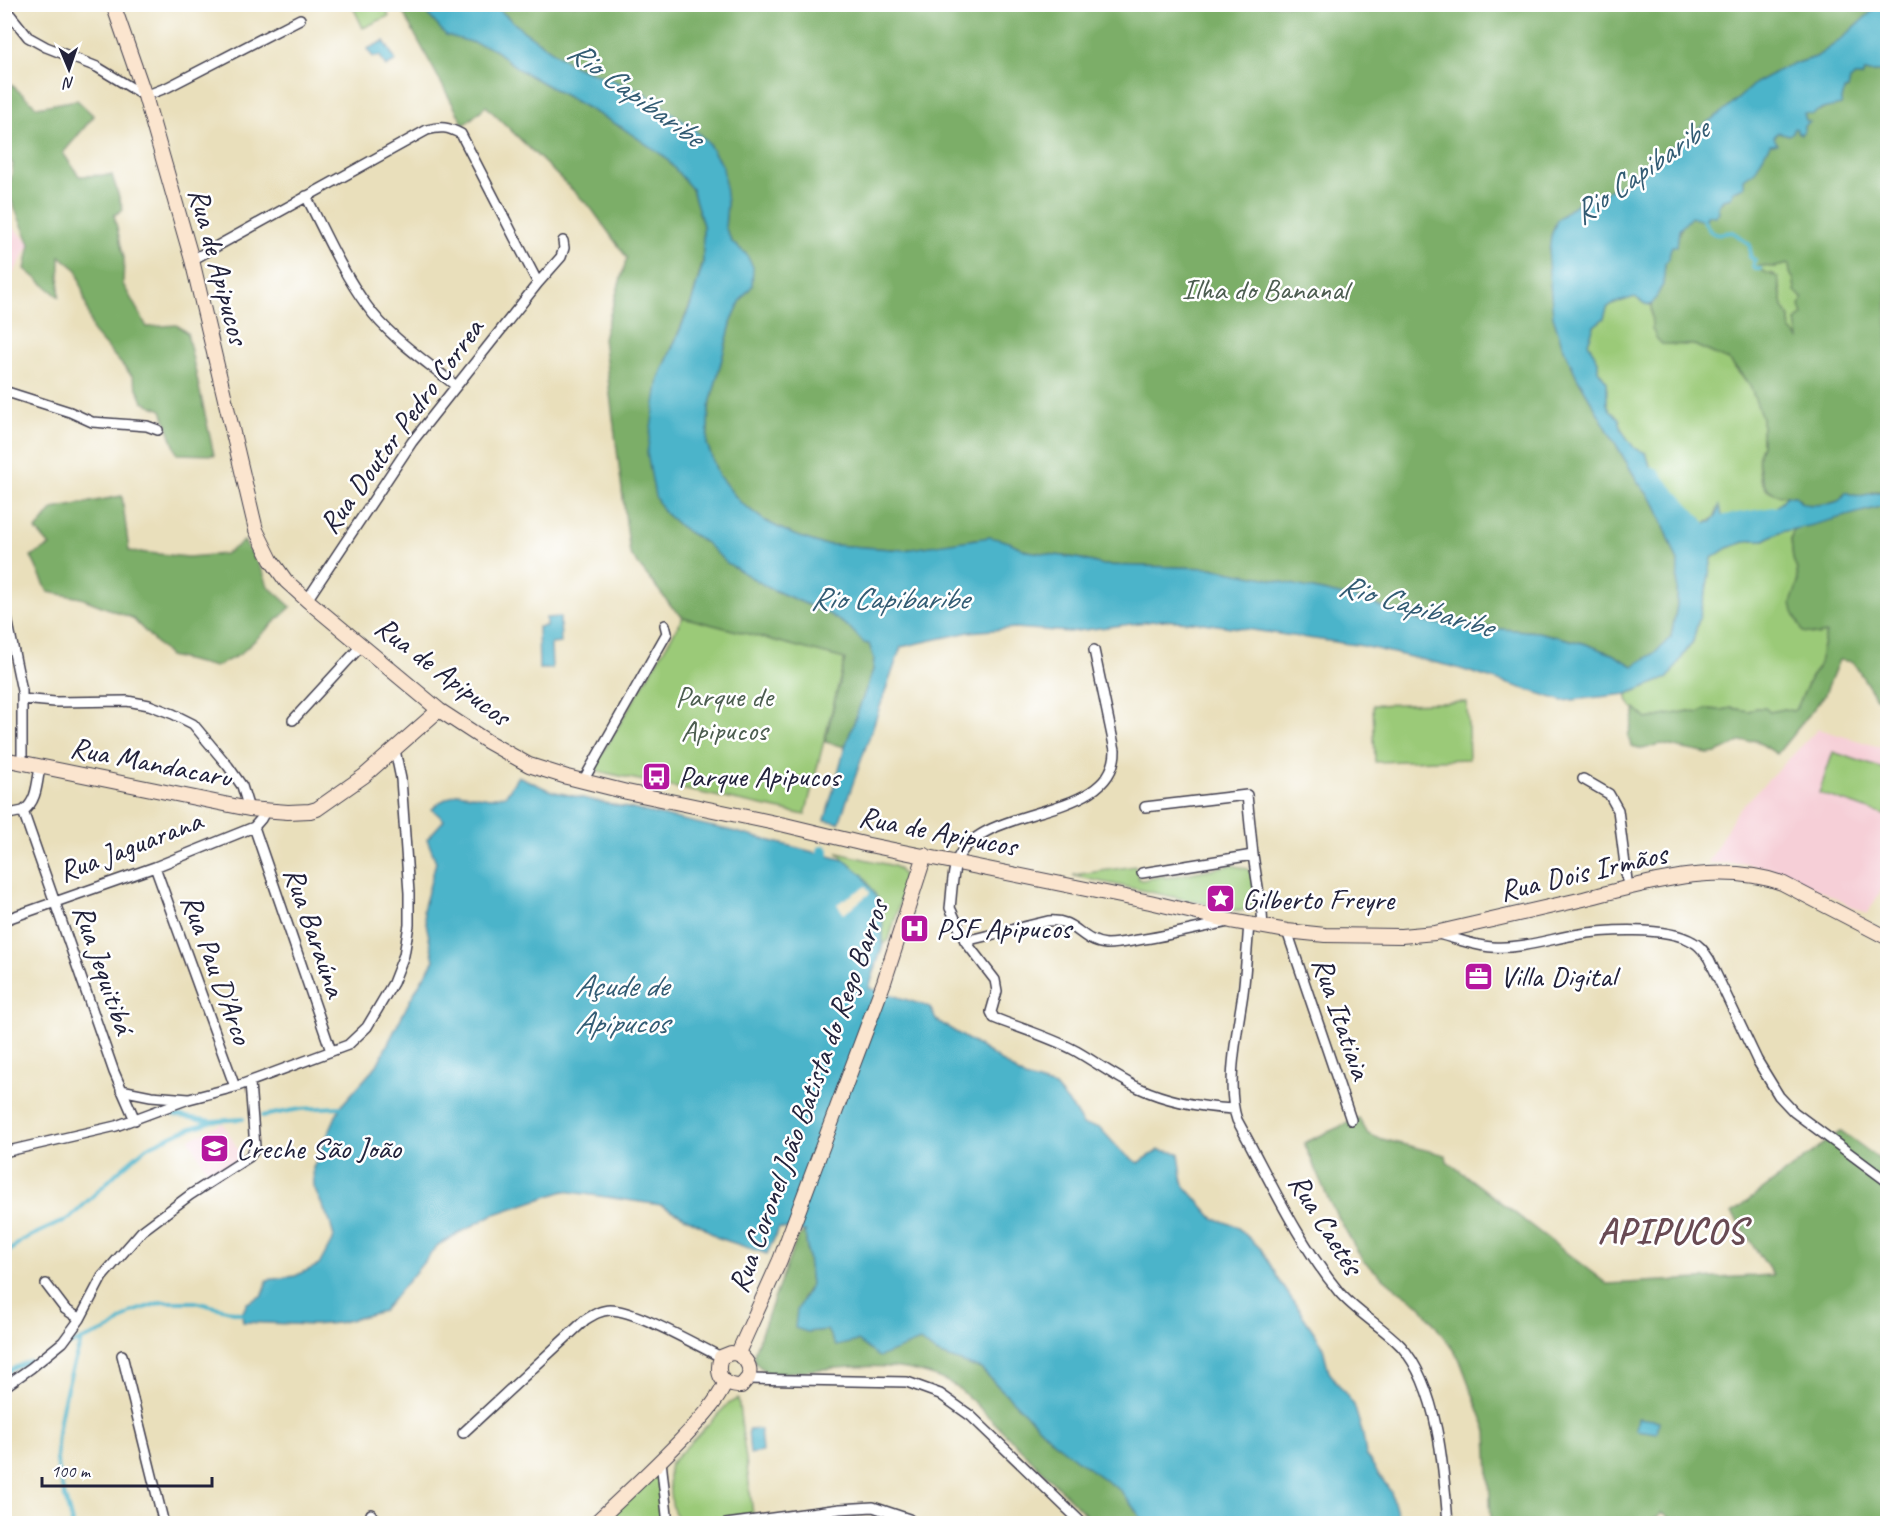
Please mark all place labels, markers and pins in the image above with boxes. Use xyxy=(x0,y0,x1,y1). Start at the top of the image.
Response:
place label: Parque Apipucos xyxy=(678,757,843,795)
bus stop icon: Parque Apipucos xyxy=(641,760,673,792)
place label: Gilberto Freyre xyxy=(1242,880,1396,918)
place icon: Gilberto Freyre xyxy=(1205,883,1237,915)
place label: PSF Apipucos xyxy=(936,909,1074,947)
hospital icon: PSF Apipucos xyxy=(899,912,931,944)
place label: Villa Digital xyxy=(1500,957,1621,995)
office icon: Villa Digital xyxy=(1463,960,1495,992)
place label: Creche São João xyxy=(236,1129,402,1167)
school or university icon: Creche São João xyxy=(199,1132,231,1164)

